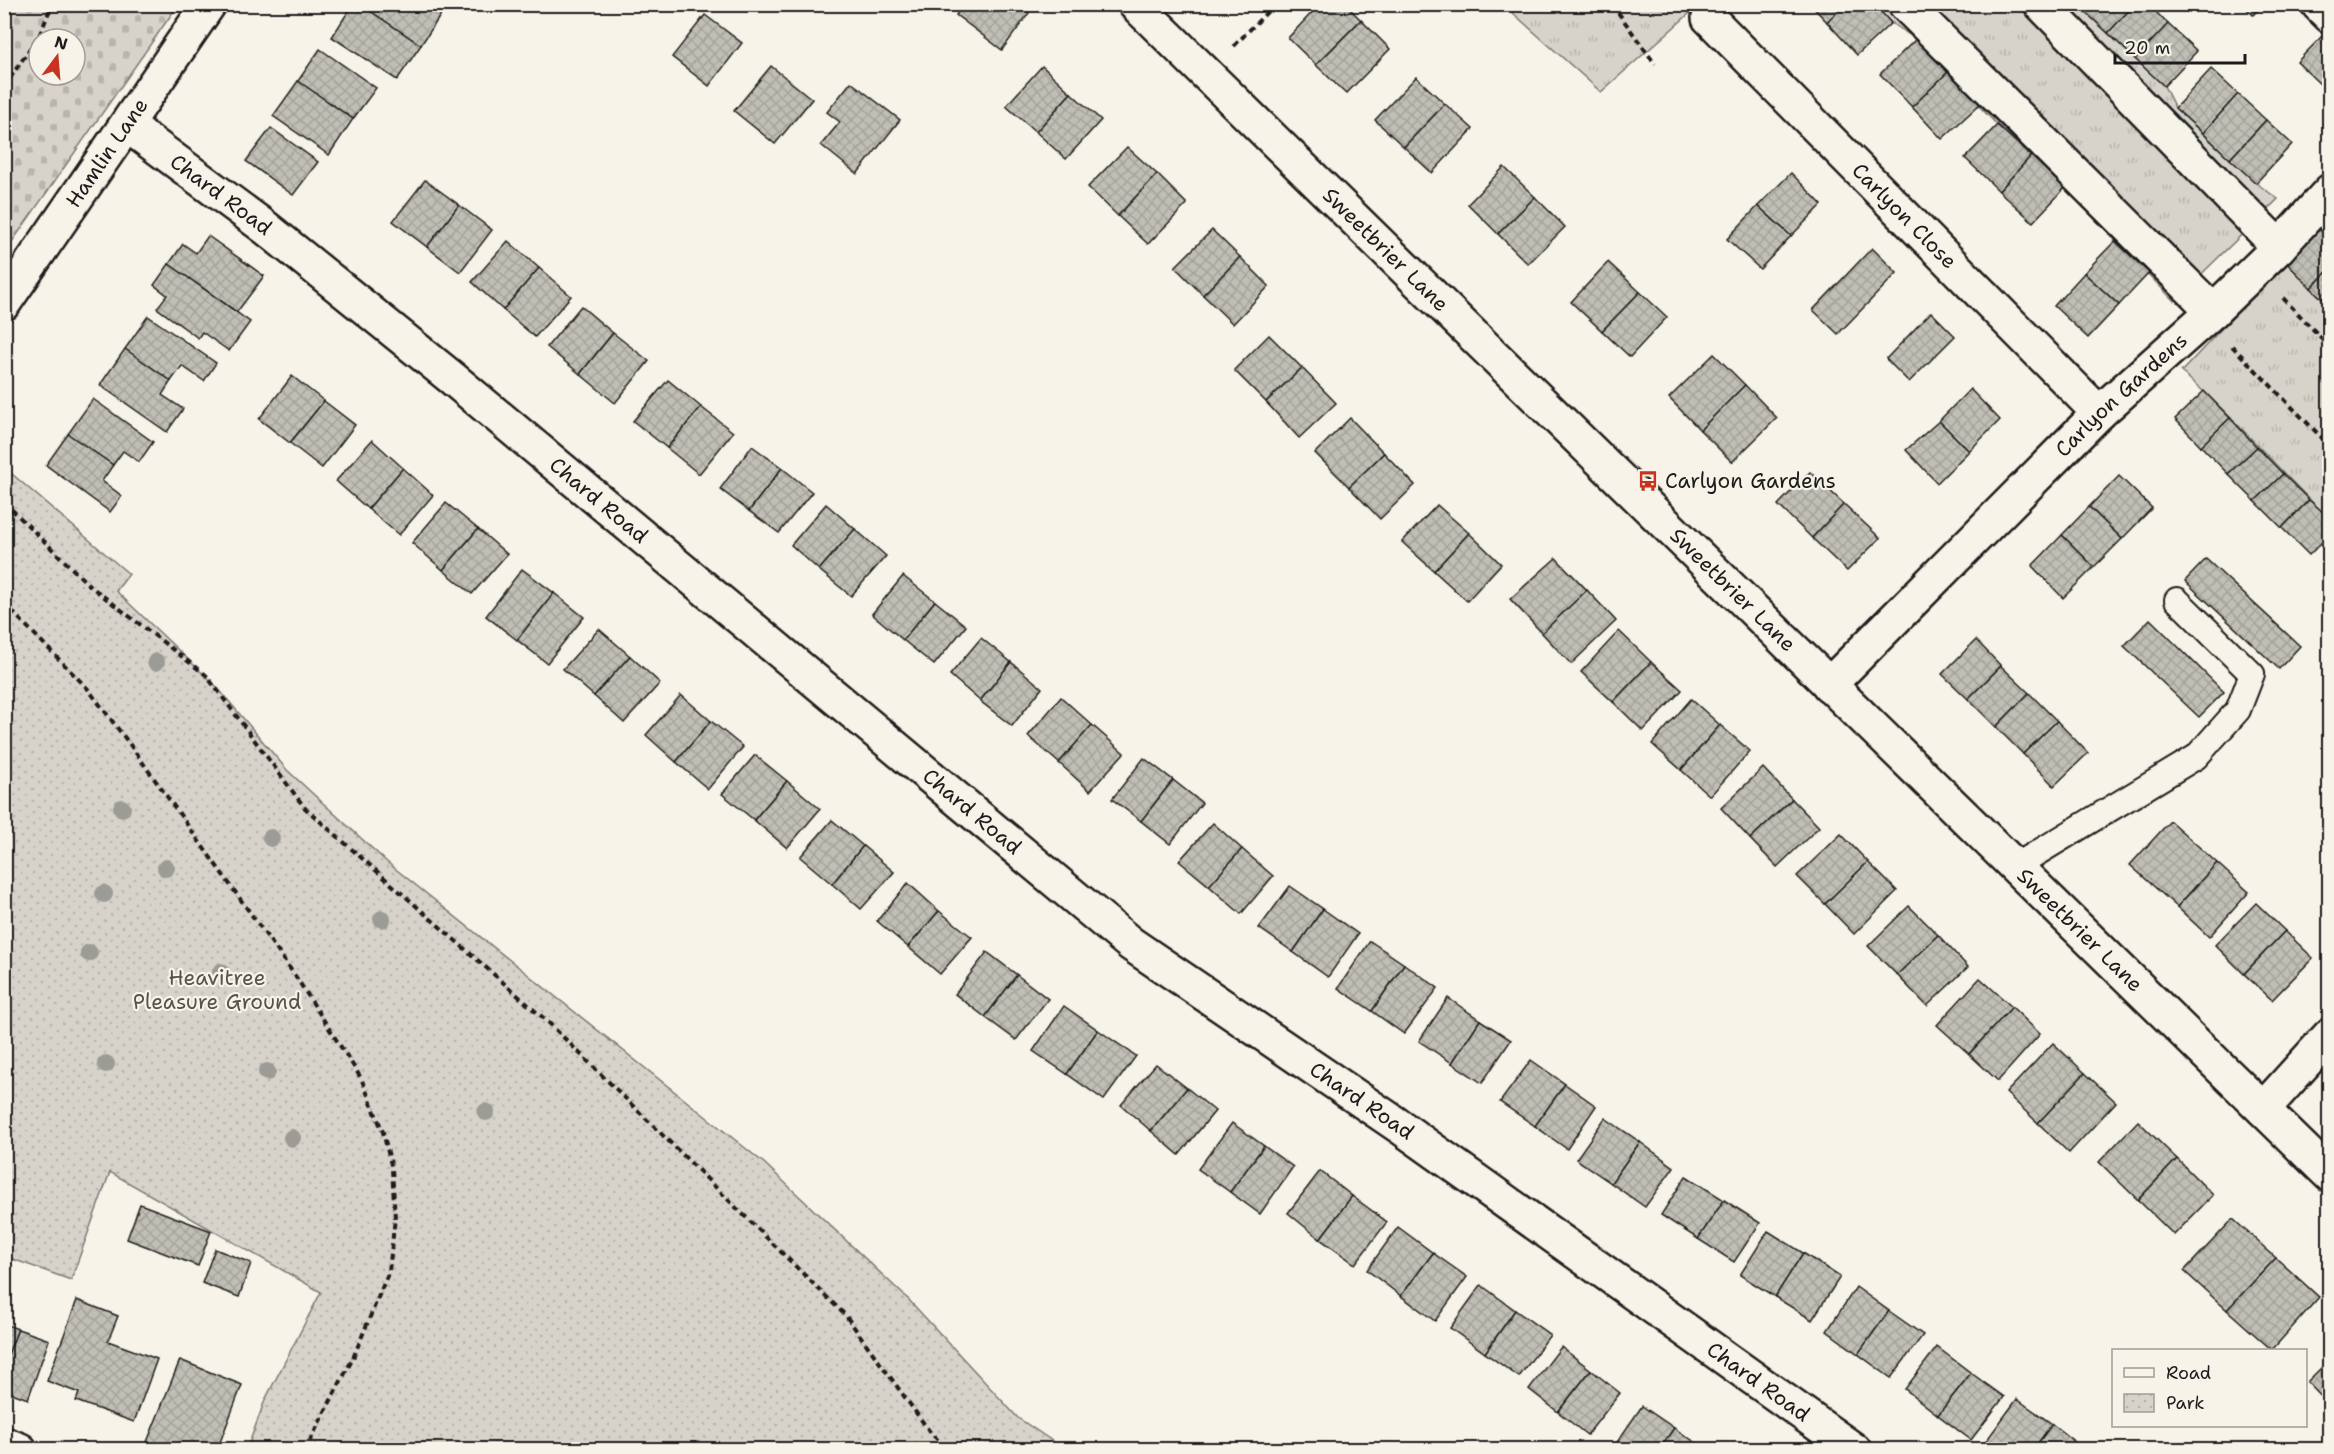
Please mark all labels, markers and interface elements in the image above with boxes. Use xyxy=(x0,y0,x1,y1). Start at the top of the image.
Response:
north arrow xyxy=(27,27,87,87)
scale bar xyxy=(2115,27,2246,65)
text: N xyxy=(52,31,70,55)
text: 20 m xyxy=(2124,36,2170,60)
street label: Hamlin Lane xyxy=(59,93,154,213)
street label: Chard Road xyxy=(164,148,278,242)
street label: Carlyon Close xyxy=(1846,157,1963,275)
street label: Sweetbrier Lane xyxy=(1317,182,1455,318)
street label: Carlyon Gardens xyxy=(2049,326,2193,463)
street label: Chard Road xyxy=(543,451,654,550)
place label: Carlyon Gardens xyxy=(1665,467,1836,495)
bus stop icon: Carlyon Gardens xyxy=(1636,469,1660,493)
street label: Sweetbrier Lane xyxy=(1664,522,1802,658)
street label: Chard Road xyxy=(917,762,1027,861)
street label: Sweetbrier Lane xyxy=(2011,862,2149,998)
park label: Heavitree Pleasure Ground xyxy=(133,964,301,1016)
street label: Chard Road xyxy=(1304,1055,1420,1146)
street label: Chard Road xyxy=(1701,1335,1816,1428)
legend xyxy=(2112,1349,2307,1427)
text: Road xyxy=(2166,1361,2211,1385)
text: Park xyxy=(2166,1391,2205,1415)

